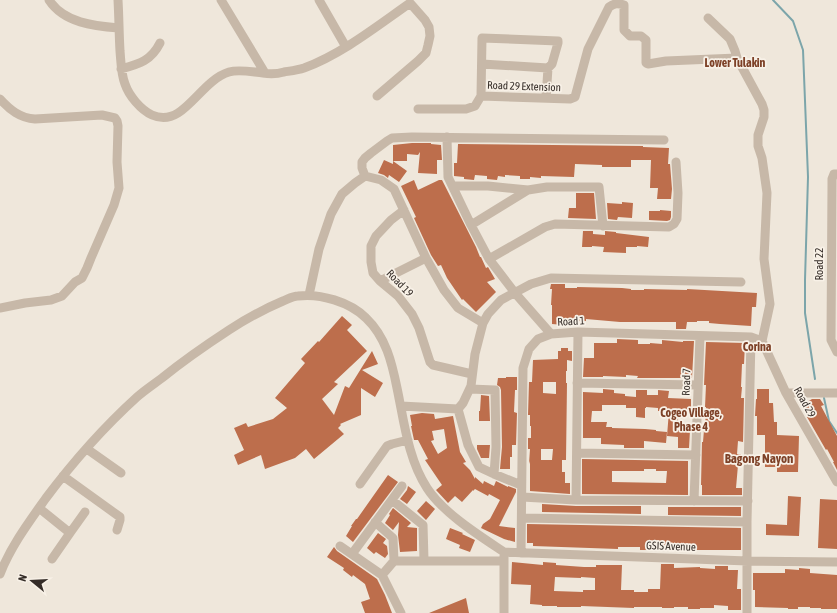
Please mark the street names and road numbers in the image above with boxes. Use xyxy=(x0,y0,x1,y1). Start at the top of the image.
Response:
street label: Road 29 Extension xyxy=(487,79,561,93)
street label: Road 22 xyxy=(813,248,825,280)
street label: Road 19 xyxy=(384,267,416,299)
street label: Road 1 xyxy=(557,314,585,328)
street label: Road 7 xyxy=(680,368,692,396)
street label: Road 29 xyxy=(792,385,818,419)
street label: GSIS Avenue xyxy=(646,539,696,553)

